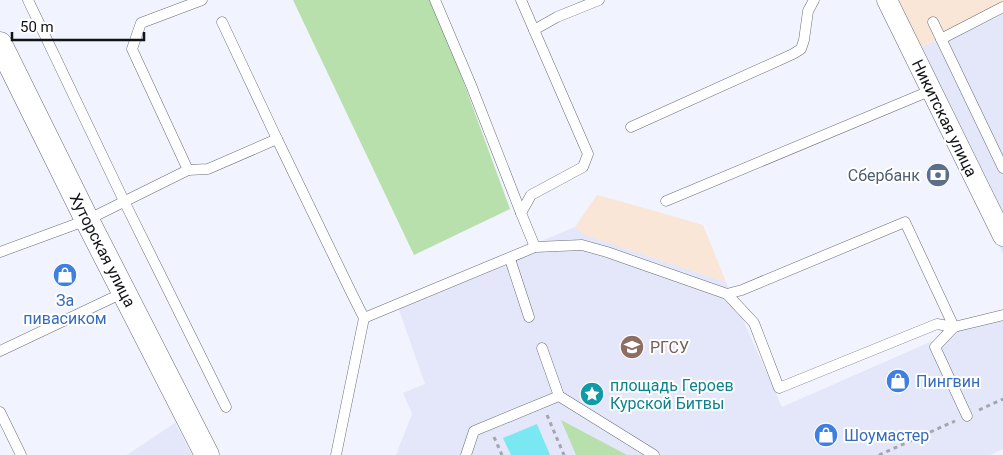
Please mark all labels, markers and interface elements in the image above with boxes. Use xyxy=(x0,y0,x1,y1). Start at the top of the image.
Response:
scale bar xyxy=(12,10,145,42)
text: 50 m xyxy=(20,18,54,36)
street label: Никитская улица xyxy=(908,57,981,180)
bank icon: Сбербанк xyxy=(925,162,951,188)
place label: Сбербанк xyxy=(848,166,920,185)
street label: Хуторская улица xyxy=(66,190,139,310)
shop icon: За пивасиком xyxy=(52,262,78,288)
place label: За пивасиком xyxy=(23,291,107,328)
school or university icon: РГСУ xyxy=(619,334,645,360)
place label: РГСУ xyxy=(650,338,689,357)
shop icon: Пингвин xyxy=(885,368,911,394)
place label: Пингвин xyxy=(916,372,980,391)
place label: площадь Героев Курской Битвы xyxy=(610,376,734,413)
place icon: площадь Героев Курской Битвы xyxy=(579,381,605,407)
shop icon: Шоумастер xyxy=(813,422,839,448)
place label: Шоумастер xyxy=(844,426,929,445)

